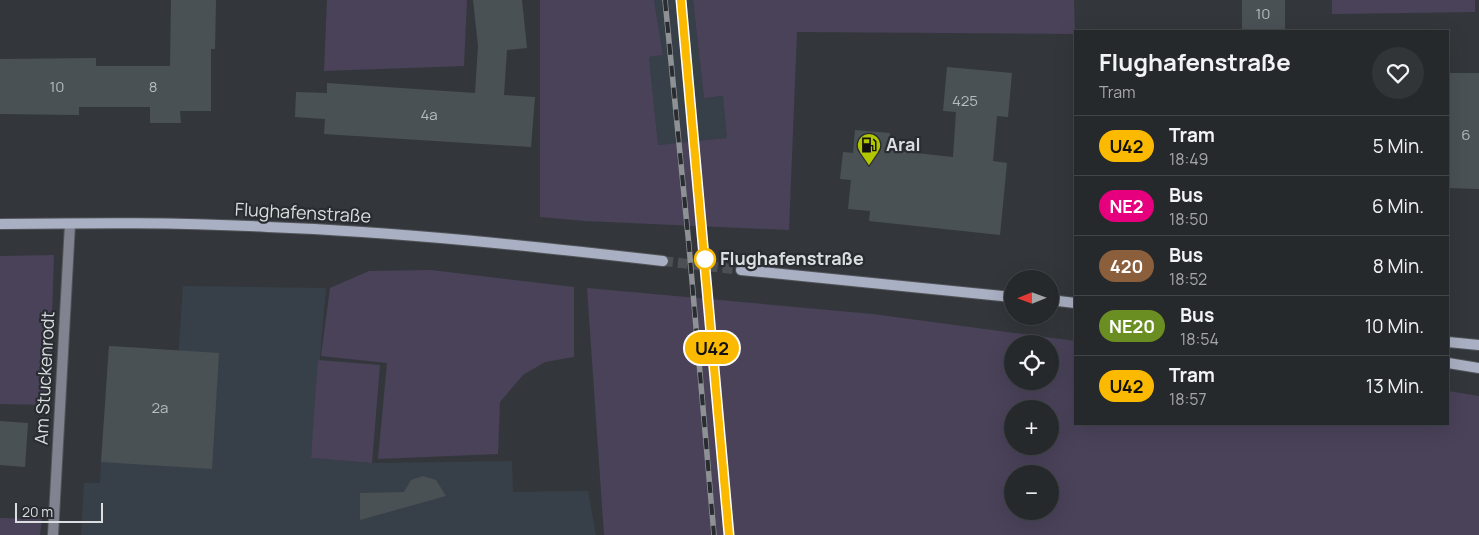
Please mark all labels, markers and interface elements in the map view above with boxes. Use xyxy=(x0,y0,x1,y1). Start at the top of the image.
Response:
house number: 10 xyxy=(1256,3,1271,24)
text: Flughafenstraße xyxy=(1099,45,1291,78)
button: heart xyxy=(1372,47,1424,99)
house number: 10 xyxy=(50,76,65,97)
house number: 8 xyxy=(149,76,157,97)
text: Tram xyxy=(1099,81,1136,103)
house number: 425 xyxy=(952,90,978,111)
house number: 4a xyxy=(420,104,438,125)
text: Tram xyxy=(1169,122,1215,148)
house number: 6 xyxy=(1461,124,1471,145)
fuel station icon: Aral xyxy=(856,132,882,166)
place label: Aral xyxy=(886,132,920,156)
text: 5 Min. xyxy=(1373,133,1424,159)
text: U42 xyxy=(1109,134,1144,158)
text: 18:49 xyxy=(1169,148,1209,170)
text: Bus xyxy=(1169,182,1203,208)
text: 6 Min. xyxy=(1372,193,1424,219)
text: NE2 xyxy=(1109,194,1144,218)
street label: Flughafenstraße xyxy=(234,196,372,228)
text: 18:50 xyxy=(1169,208,1208,230)
text: Bus xyxy=(1169,242,1203,268)
place label: Flughafenstraße xyxy=(720,246,864,270)
marker: Flughafenstraße xyxy=(694,248,716,270)
text: 8 Min. xyxy=(1373,253,1424,279)
text: 420 xyxy=(1110,254,1143,278)
text: 18:52 xyxy=(1169,268,1207,290)
north arrow xyxy=(1004,270,1059,325)
map controls xyxy=(1004,270,1059,520)
text: Bus xyxy=(1180,302,1214,328)
street label: Am Stuckenrodt xyxy=(29,311,59,445)
text: 10 Min. xyxy=(1365,313,1424,339)
text: NE20 xyxy=(1109,314,1155,338)
text: 18:54 xyxy=(1180,328,1219,350)
line badge: U42 xyxy=(683,332,741,364)
button: locate xyxy=(1004,335,1059,390)
text: U42 xyxy=(695,336,729,360)
text: Tram xyxy=(1169,362,1215,388)
text: 13 Min. xyxy=(1366,373,1424,399)
text: U42 xyxy=(1109,374,1144,398)
text: 18:57 xyxy=(1169,388,1207,410)
house number: 2a xyxy=(152,397,168,418)
button: + xyxy=(1004,400,1059,455)
button: − xyxy=(1004,465,1059,520)
scale bar xyxy=(15,500,102,523)
text: 20 m xyxy=(22,502,53,521)

